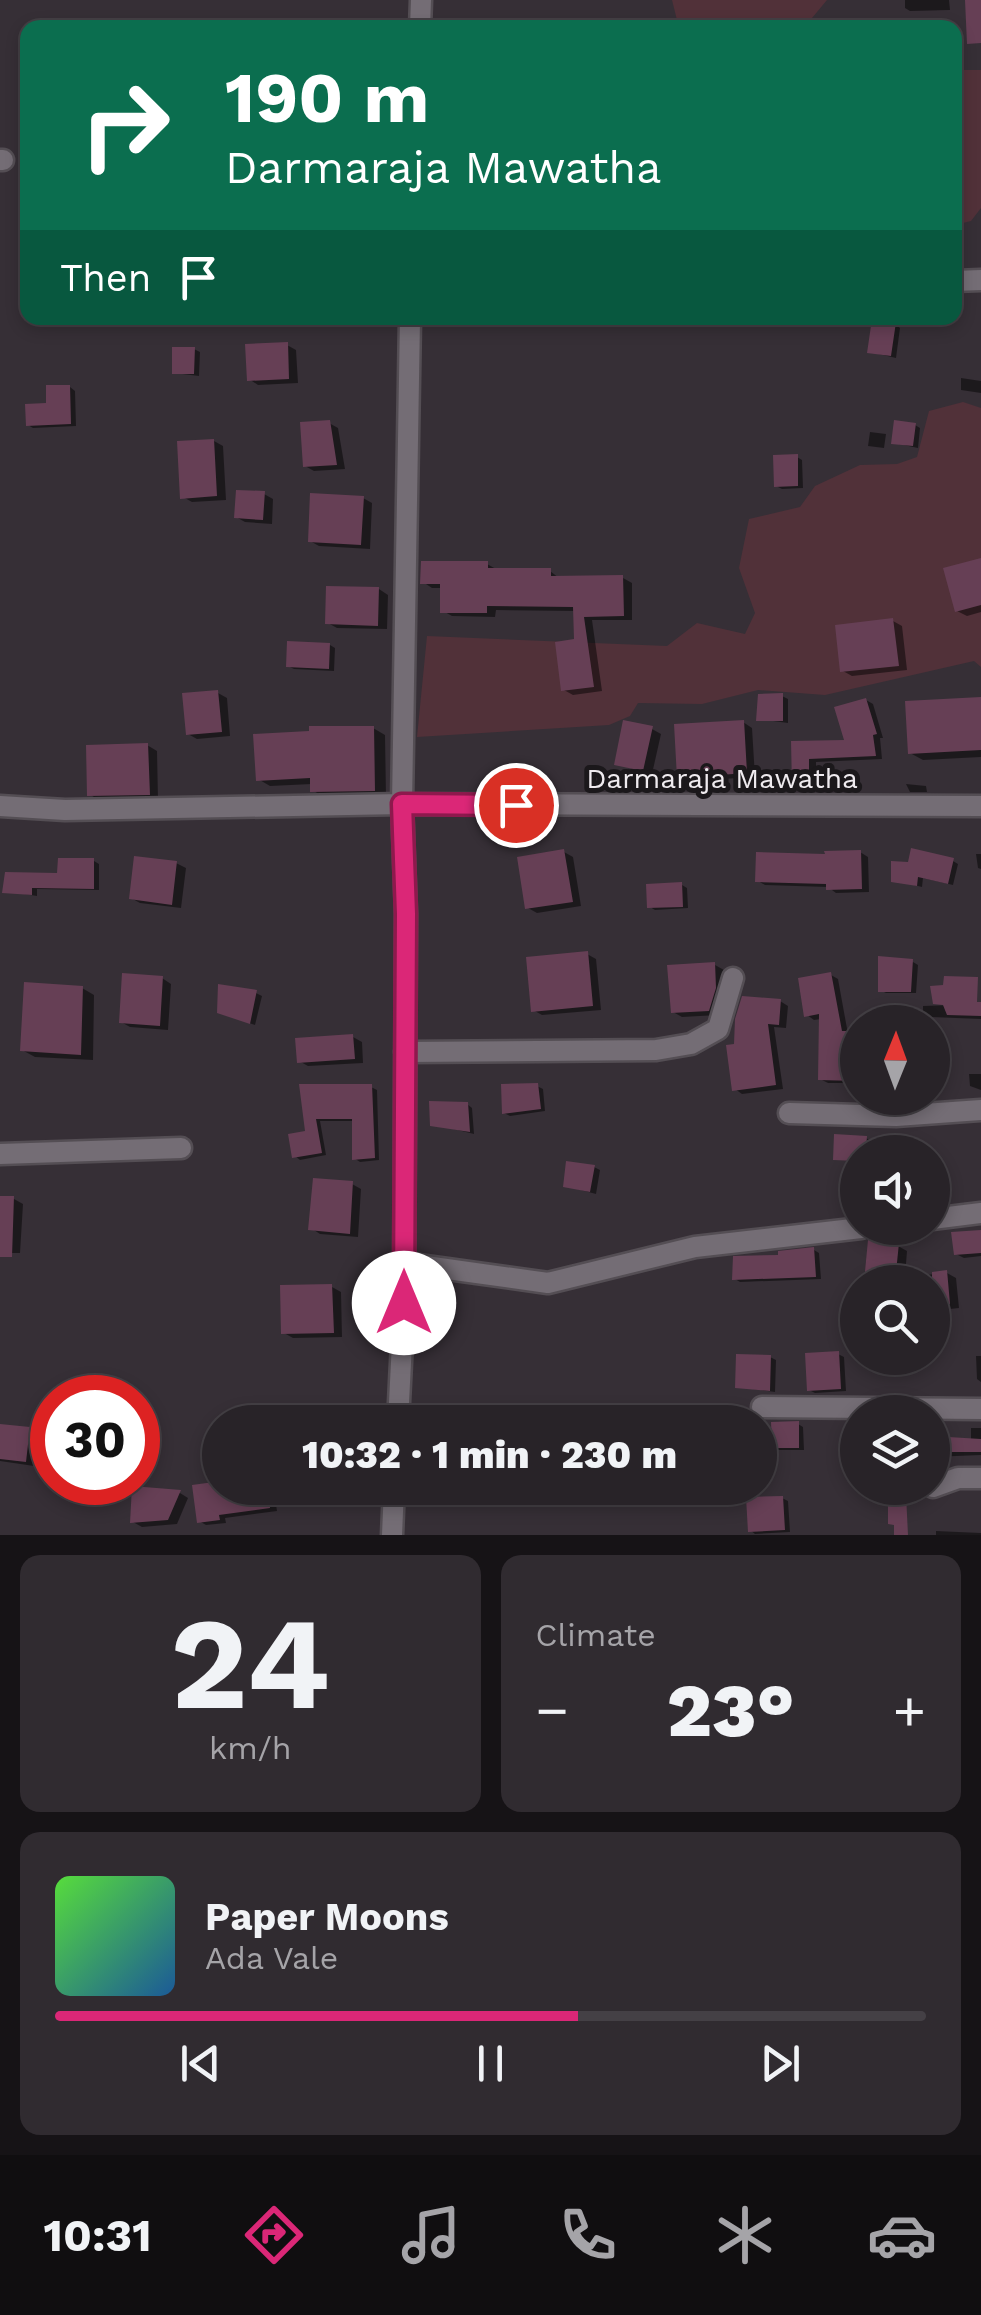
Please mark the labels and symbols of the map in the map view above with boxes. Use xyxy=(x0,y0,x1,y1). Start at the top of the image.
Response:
street label: Darmaraja Mawatha xyxy=(586,762,858,795)
pin xyxy=(474,763,559,848)
north arrow xyxy=(840,1005,950,1115)
position arrow xyxy=(352,1251,456,1355)
speed limit sign: 30 xyxy=(30,1375,160,1505)

